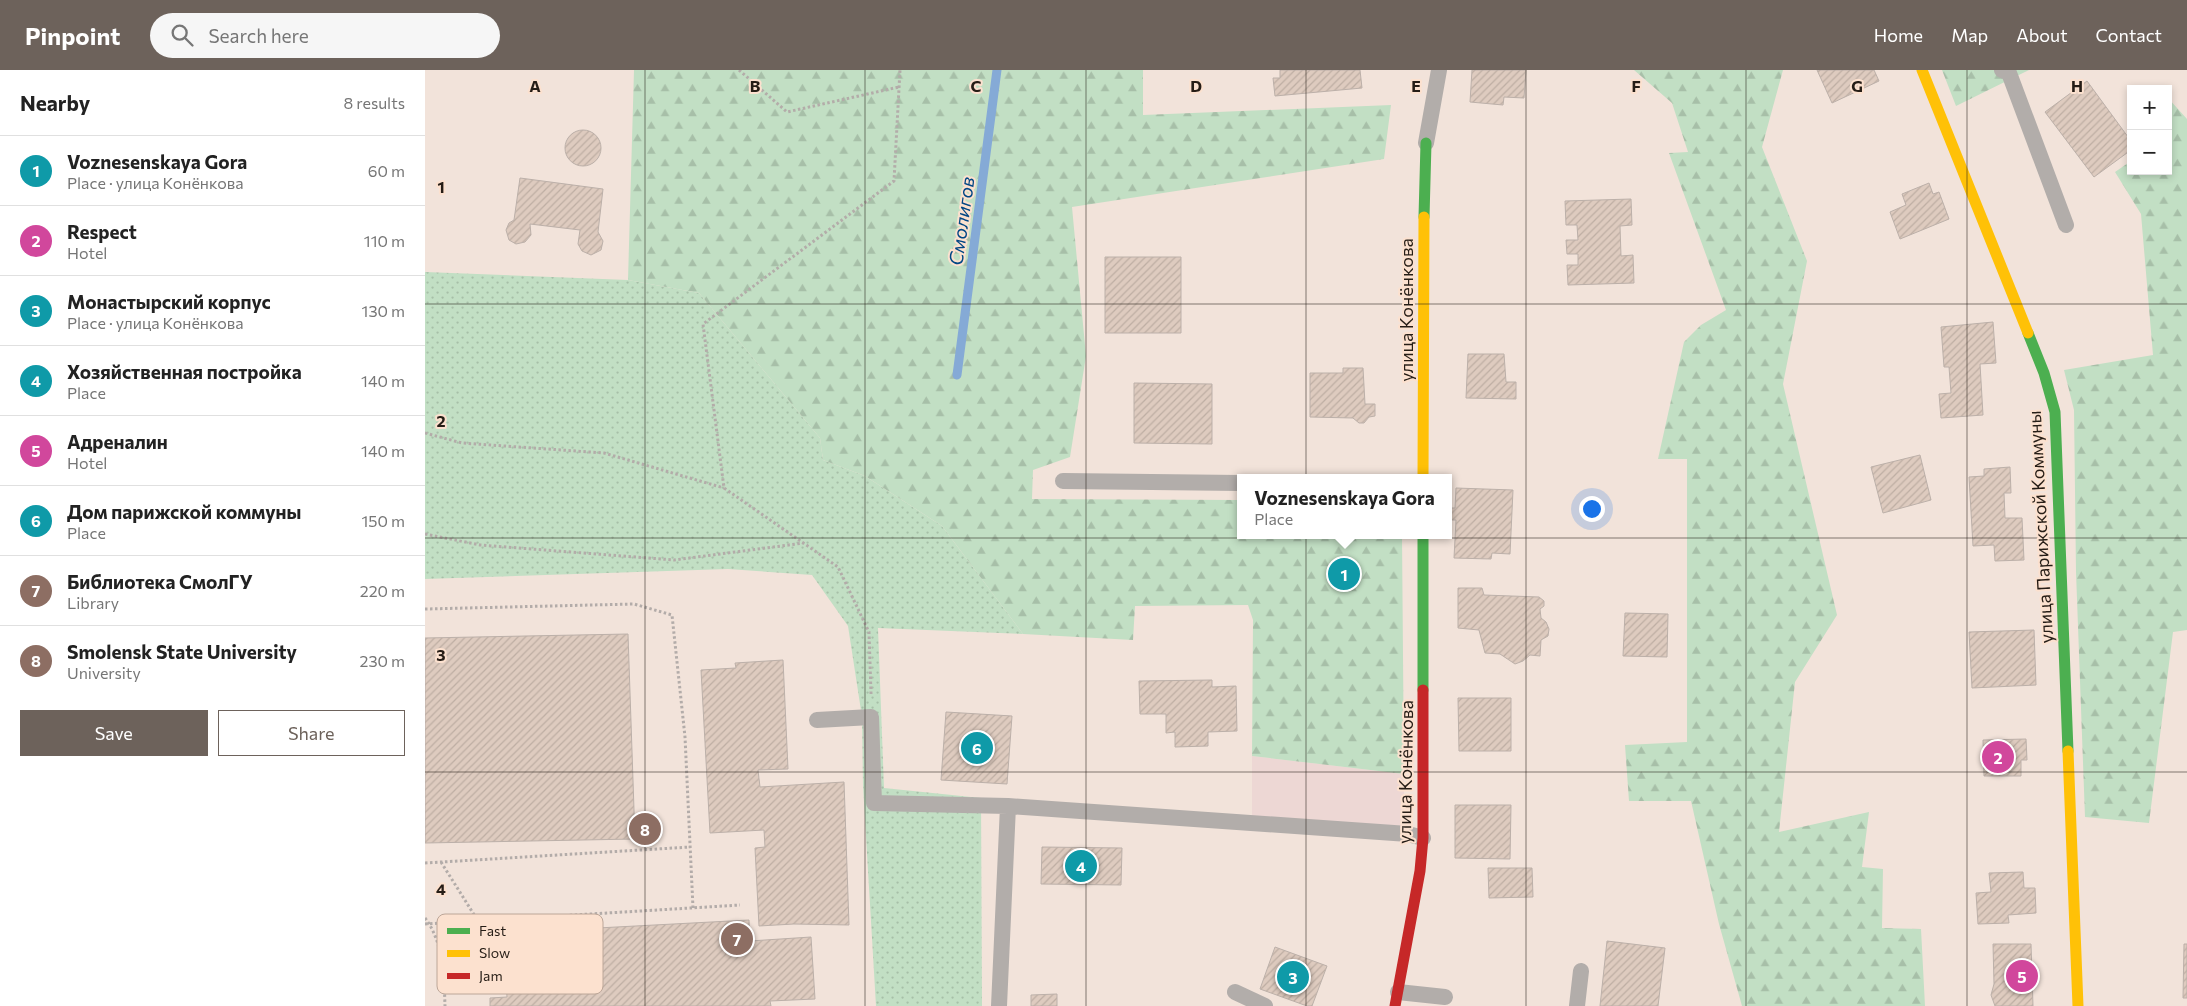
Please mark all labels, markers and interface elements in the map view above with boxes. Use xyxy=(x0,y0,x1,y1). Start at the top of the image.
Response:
search box xyxy=(150,13,500,58)
text: Pinpoint xyxy=(25,21,120,50)
icon: search xyxy=(168,21,196,49)
text: Search here xyxy=(208,24,309,47)
text: Home xyxy=(1874,24,1923,46)
text: Map xyxy=(1951,24,1988,46)
text: About xyxy=(2016,24,2068,46)
text: Contact xyxy=(2096,24,2162,46)
text: A xyxy=(529,76,541,95)
text: B xyxy=(750,76,761,95)
text: C xyxy=(971,76,982,95)
text: D xyxy=(1190,76,1202,95)
text: E xyxy=(1411,76,1421,95)
text: F xyxy=(1631,76,1641,95)
text: G xyxy=(1851,76,1863,95)
text: H xyxy=(2071,76,2083,95)
map controls xyxy=(2127,85,2172,175)
button: + xyxy=(2127,85,2172,130)
text: Nearby xyxy=(20,90,90,115)
text: 8 results xyxy=(344,93,405,112)
button: − xyxy=(2127,130,2172,175)
text: Voznesenskaya Gora xyxy=(67,150,247,173)
text: 1 xyxy=(32,161,40,180)
text: 60 m xyxy=(368,161,405,180)
text: Place · улица Конёнкова xyxy=(67,173,244,192)
water label: Смолигов xyxy=(943,175,979,267)
text: 1 xyxy=(437,177,445,196)
text: Respect xyxy=(67,220,137,243)
text: 2 xyxy=(31,231,41,250)
text: 110 m xyxy=(364,231,405,250)
street label: улица Конёнкова xyxy=(1395,238,1417,382)
text: Hotel xyxy=(67,243,107,262)
text: Монастырский корпус xyxy=(67,290,271,313)
text: 3 xyxy=(31,301,41,320)
text: 130 m xyxy=(362,301,405,320)
text: Place · улица Конёнкова xyxy=(67,313,244,332)
text: Хозяйственная постройка xyxy=(67,360,302,383)
text: 4 xyxy=(31,371,41,390)
text: 140 m xyxy=(361,371,405,390)
text: Place xyxy=(67,383,106,402)
street label: улица Парижской Коммуны xyxy=(2023,410,2057,644)
text: 2 xyxy=(436,411,446,430)
text: Адреналин xyxy=(67,430,168,453)
text: 5 xyxy=(31,441,41,460)
text: 140 m xyxy=(361,441,405,460)
text: Hotel xyxy=(67,453,107,472)
popup xyxy=(1237,474,1452,539)
text: Voznesenskaya Gora xyxy=(1254,486,1435,509)
your location xyxy=(1579,496,1605,522)
text: Дом парижской коммуны xyxy=(67,500,301,523)
text: Place xyxy=(1254,509,1293,528)
text: 6 xyxy=(31,511,41,530)
text: 150 m xyxy=(362,511,405,530)
text: Place xyxy=(67,523,106,542)
pin: 1 xyxy=(1328,555,1360,593)
text: Библиотека СмолГУ xyxy=(67,570,253,593)
text: 7 xyxy=(32,581,40,600)
text: 220 m xyxy=(360,581,405,600)
text: Library xyxy=(67,593,119,612)
text: Smolensk State University xyxy=(67,640,297,663)
text: 3 xyxy=(436,645,446,664)
text: 8 xyxy=(31,651,41,670)
text: 230 m xyxy=(360,651,405,670)
text: University xyxy=(67,663,141,682)
street label: улица Конёнкова xyxy=(1393,700,1417,844)
button: Save xyxy=(20,710,208,756)
button: Share xyxy=(218,710,405,756)
pin: 6 xyxy=(961,729,993,767)
pin: 2 xyxy=(1982,738,2014,776)
pin: 8 xyxy=(629,810,661,848)
pin: 4 xyxy=(1065,847,1097,885)
text: 4 xyxy=(436,879,446,898)
legend xyxy=(437,914,603,994)
pin: 7 xyxy=(721,920,753,958)
text: Fast xyxy=(479,922,506,939)
text: Slow xyxy=(479,944,510,961)
pin: 5 xyxy=(2006,957,2038,995)
pin: 3 xyxy=(1277,958,1309,996)
text: Jam xyxy=(479,967,503,984)

